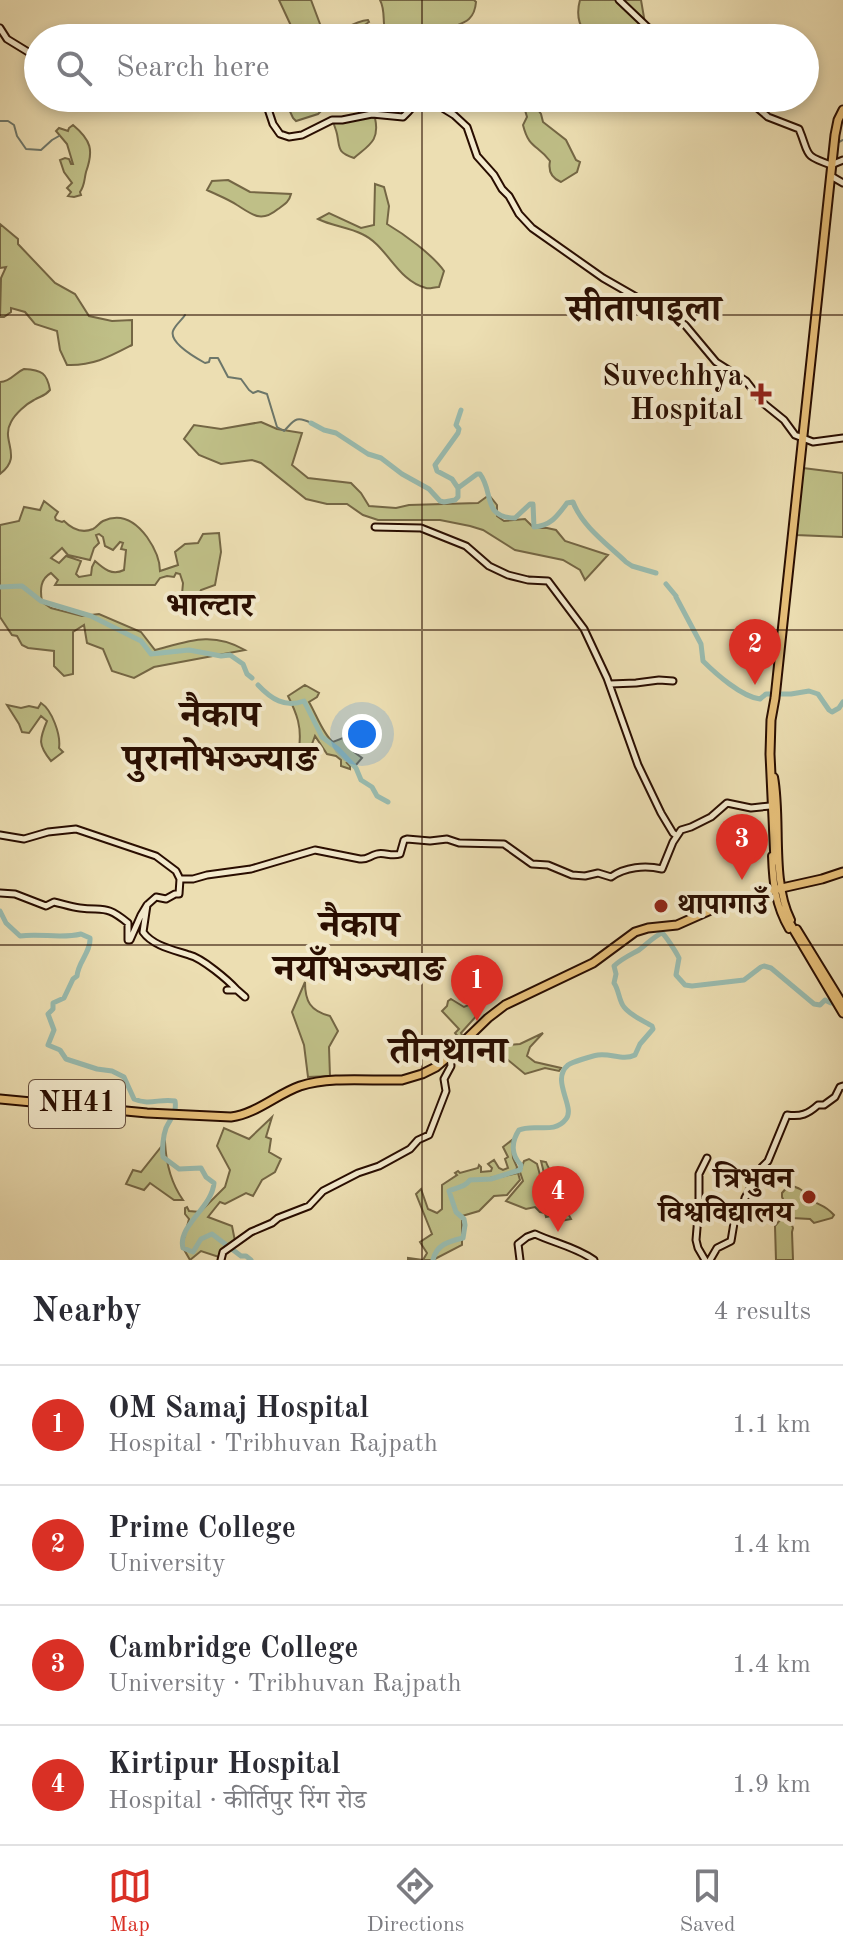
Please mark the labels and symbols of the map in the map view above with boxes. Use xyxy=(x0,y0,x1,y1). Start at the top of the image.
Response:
district label: सीतापाइला xyxy=(564,287,724,330)
place label: Suvechhya Hospital xyxy=(602,362,743,426)
marker: Suvechhya Hospital xyxy=(750,383,772,405)
district label: भाल्टार xyxy=(166,590,257,624)
pin: 2 xyxy=(729,619,781,685)
district label: नैकाप पुरानोभञ्ज्याङ xyxy=(120,691,320,783)
your location xyxy=(342,714,382,754)
pin: 3 xyxy=(716,814,768,880)
place label: थापागाउँ xyxy=(677,885,771,921)
marker: थापागाउँ xyxy=(652,897,670,915)
district label: नैकाप नयाँभञ्ज्याङ xyxy=(271,901,447,990)
pin: 1 xyxy=(451,955,503,1021)
district label: तीनथाना xyxy=(386,1029,510,1072)
road number: NH41 xyxy=(29,1080,125,1128)
place label: त्रिभुवन विश्वविद्यालय xyxy=(657,1161,795,1229)
pin: 4 xyxy=(532,1166,584,1232)
marker: त्रिभुवन विश्वविद्यालय xyxy=(800,1188,818,1206)

